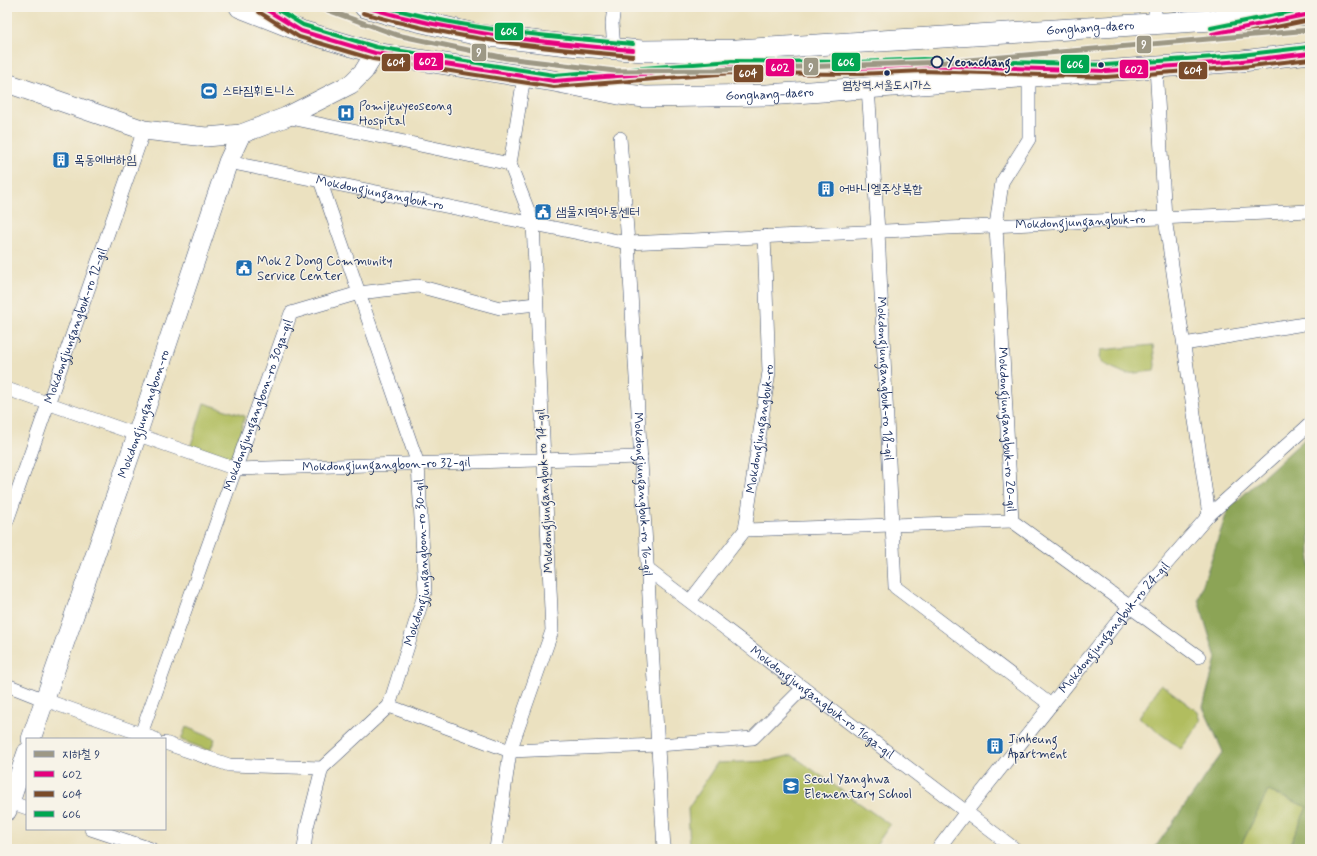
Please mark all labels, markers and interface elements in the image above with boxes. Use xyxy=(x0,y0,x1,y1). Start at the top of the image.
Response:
street label: Gonghang-daero xyxy=(1045,17,1135,39)
line badge: 606 xyxy=(494,22,524,41)
text: 606 xyxy=(500,25,518,39)
line badge: 9 xyxy=(1136,35,1152,54)
text: 9 xyxy=(1141,38,1147,52)
line badge: 9 xyxy=(471,43,487,62)
text: 9 xyxy=(476,46,482,60)
line badge: 602 xyxy=(413,52,444,71)
line badge: 606 xyxy=(831,52,861,72)
line badge: 604 xyxy=(381,53,411,72)
place label: Yeomchang xyxy=(946,54,1011,74)
line badge: 606 xyxy=(1060,54,1090,74)
text: 602 xyxy=(419,55,438,69)
marker: Yeomchang xyxy=(930,55,944,69)
text: 604 xyxy=(387,56,406,70)
text: 606 xyxy=(837,56,855,70)
line badge: 9 xyxy=(803,57,819,76)
line badge: 602 xyxy=(765,58,795,77)
text: 606 xyxy=(1066,58,1084,72)
line badge: 602 xyxy=(1119,59,1149,79)
unlabelled marker xyxy=(1096,60,1106,70)
text: 602 xyxy=(771,61,790,75)
text: 9 xyxy=(808,61,814,75)
line badge: 604 xyxy=(1178,61,1208,80)
text: 602 xyxy=(1125,63,1144,77)
line badge: 604 xyxy=(733,64,764,83)
text: 604 xyxy=(1184,64,1203,78)
text: 604 xyxy=(739,67,758,81)
marker: 염창역.서울도시가스 xyxy=(882,68,892,78)
place label: 염창역.서울도시가스 xyxy=(842,78,932,94)
sports icon: 스타짐휘트니스 xyxy=(199,81,219,101)
place label: 스타짐휘트니스 xyxy=(222,83,295,100)
street label: Gonghang-daero xyxy=(725,83,814,105)
place label: Pomijeuyeoseong Hospital xyxy=(359,98,452,130)
hospital icon: Pomijeuyeoseong Hospital xyxy=(336,103,356,123)
building icon: 목동에버하임 xyxy=(51,150,71,170)
place label: 목동에버하임 xyxy=(74,152,137,169)
street label: Mokdongjungangbuk-ro xyxy=(314,172,445,214)
building icon: 어바니엘주상복합 xyxy=(816,179,836,199)
place label: 어바니엘주상복합 xyxy=(839,181,923,198)
public building icon: 샘물지역아동센터 xyxy=(533,202,553,222)
place label: 샘물지역아동센터 xyxy=(556,204,640,221)
street label: Mokdongjungangbuk-ro xyxy=(1015,210,1146,233)
street label: Mokdongjungangbuk-ro 12-gil xyxy=(40,245,111,406)
place label: Mok 2 Dong Community Service Center xyxy=(257,253,393,285)
public building icon: Mok 2 Dong Community Service Center xyxy=(234,258,254,278)
street label: Mokdongjungangbuk-ro 18-gil xyxy=(873,296,897,461)
street label: Mokdongjungangbon-ro 30ga-gil xyxy=(220,317,297,494)
street label: Mokdongjungangbon-ro xyxy=(114,347,173,481)
street label: Mokdongjungangbuk-ro 20-gil xyxy=(994,347,1020,512)
street label: Mokdongjungangbuk-ro xyxy=(742,364,778,495)
street label: Mokdongjungangbuk-ro 14-gil xyxy=(532,408,560,574)
street label: Mokdongjungangbuk-ro 16-gil xyxy=(630,412,656,577)
street label: Mokdongjungangbon-ro 32-gil xyxy=(302,454,471,476)
street label: Mokdongjungangbon-ro 30-gil xyxy=(400,479,435,648)
street label: Mokdongjungangbuk-ro 24-gil xyxy=(1055,558,1173,697)
street label: Mokdongjungangbuk-ro 16ga-gil xyxy=(747,642,898,762)
place label: Jinheung Apartment xyxy=(1008,731,1067,764)
building icon: Jinheung Apartment xyxy=(985,736,1005,756)
legend xyxy=(26,738,166,830)
text: 지하철 9 xyxy=(62,747,100,763)
text: 602 xyxy=(62,767,82,783)
place label: Seoul Yanghwa Elementary School xyxy=(804,771,912,803)
school or university icon: Seoul Yanghwa Elementary School xyxy=(781,776,801,796)
text: 604 xyxy=(62,787,82,803)
text: 606 xyxy=(62,807,81,823)

